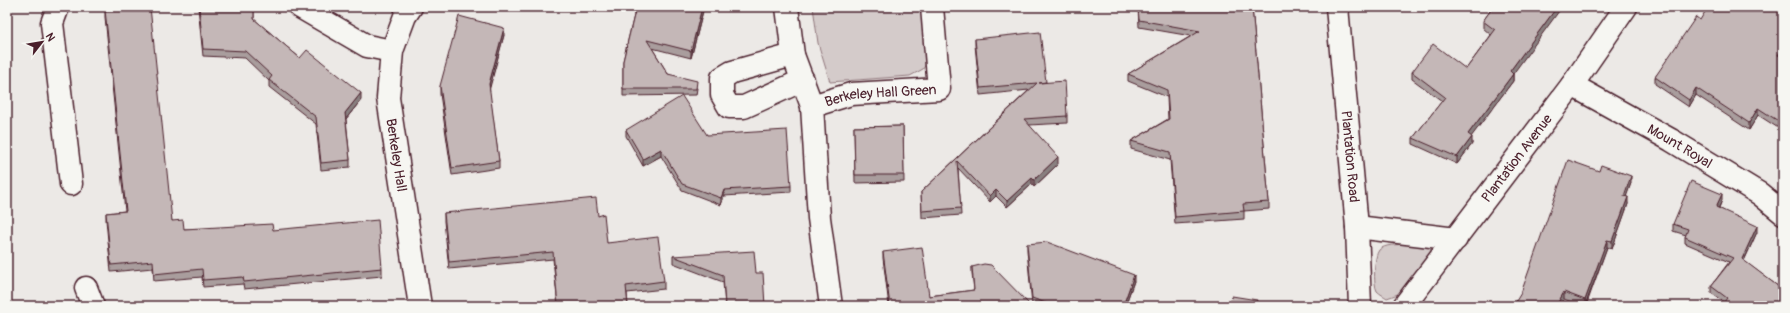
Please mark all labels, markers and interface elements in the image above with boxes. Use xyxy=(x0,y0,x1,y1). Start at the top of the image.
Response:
north arrow xyxy=(22,22,62,62)
text: N xyxy=(43,31,58,44)
street label: Berkeley Hall Green xyxy=(823,81,937,111)
street label: Plantation Road xyxy=(1337,110,1363,203)
street label: Plantation Avenue xyxy=(1478,111,1556,206)
street label: Berkeley Hall xyxy=(382,117,410,193)
street label: Mount Royal xyxy=(1644,121,1715,172)

